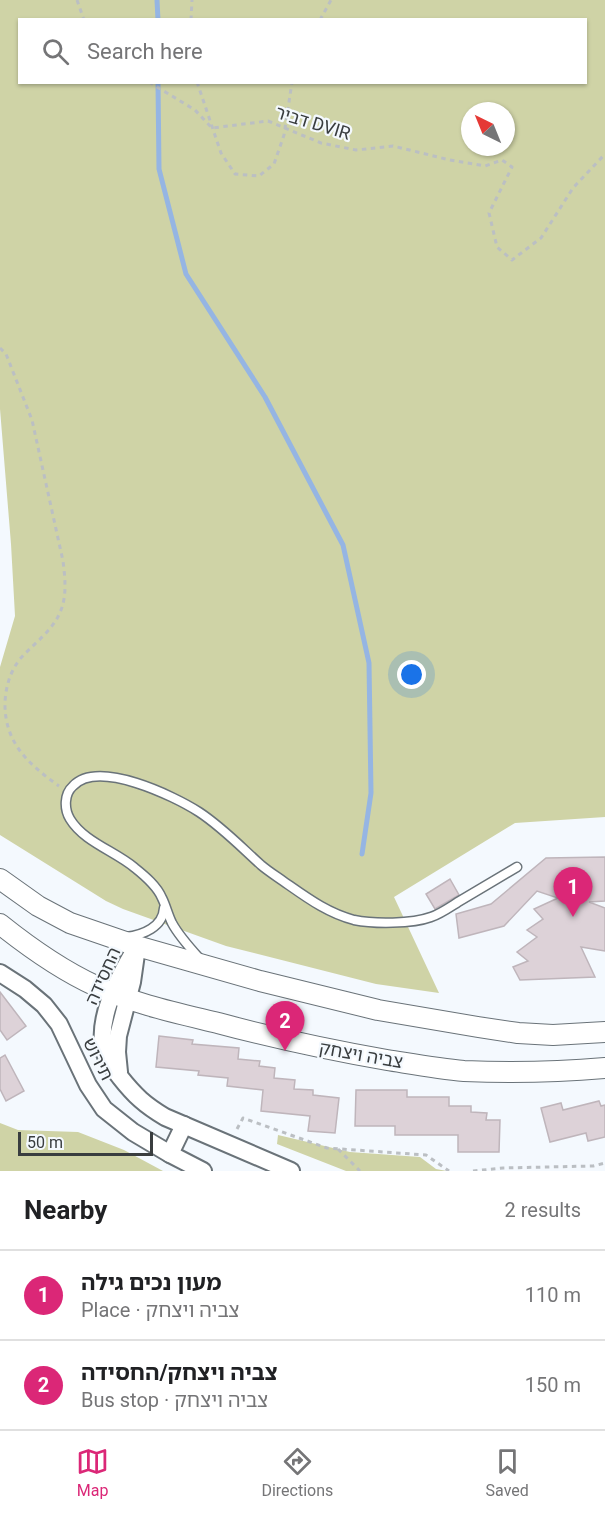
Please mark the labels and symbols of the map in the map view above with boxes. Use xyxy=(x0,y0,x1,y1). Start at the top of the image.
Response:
street label: דביר DVIR xyxy=(273,101,353,144)
north arrow xyxy=(461,102,515,156)
your location xyxy=(397,660,426,689)
pin: 1 xyxy=(554,868,592,917)
street label: החסידה xyxy=(81,944,124,1008)
pin: 2 xyxy=(266,1002,304,1051)
street label: תירוש xyxy=(79,1034,118,1084)
street label: צביה ויצחק xyxy=(318,1037,405,1072)
scale bar xyxy=(18,1129,153,1156)

